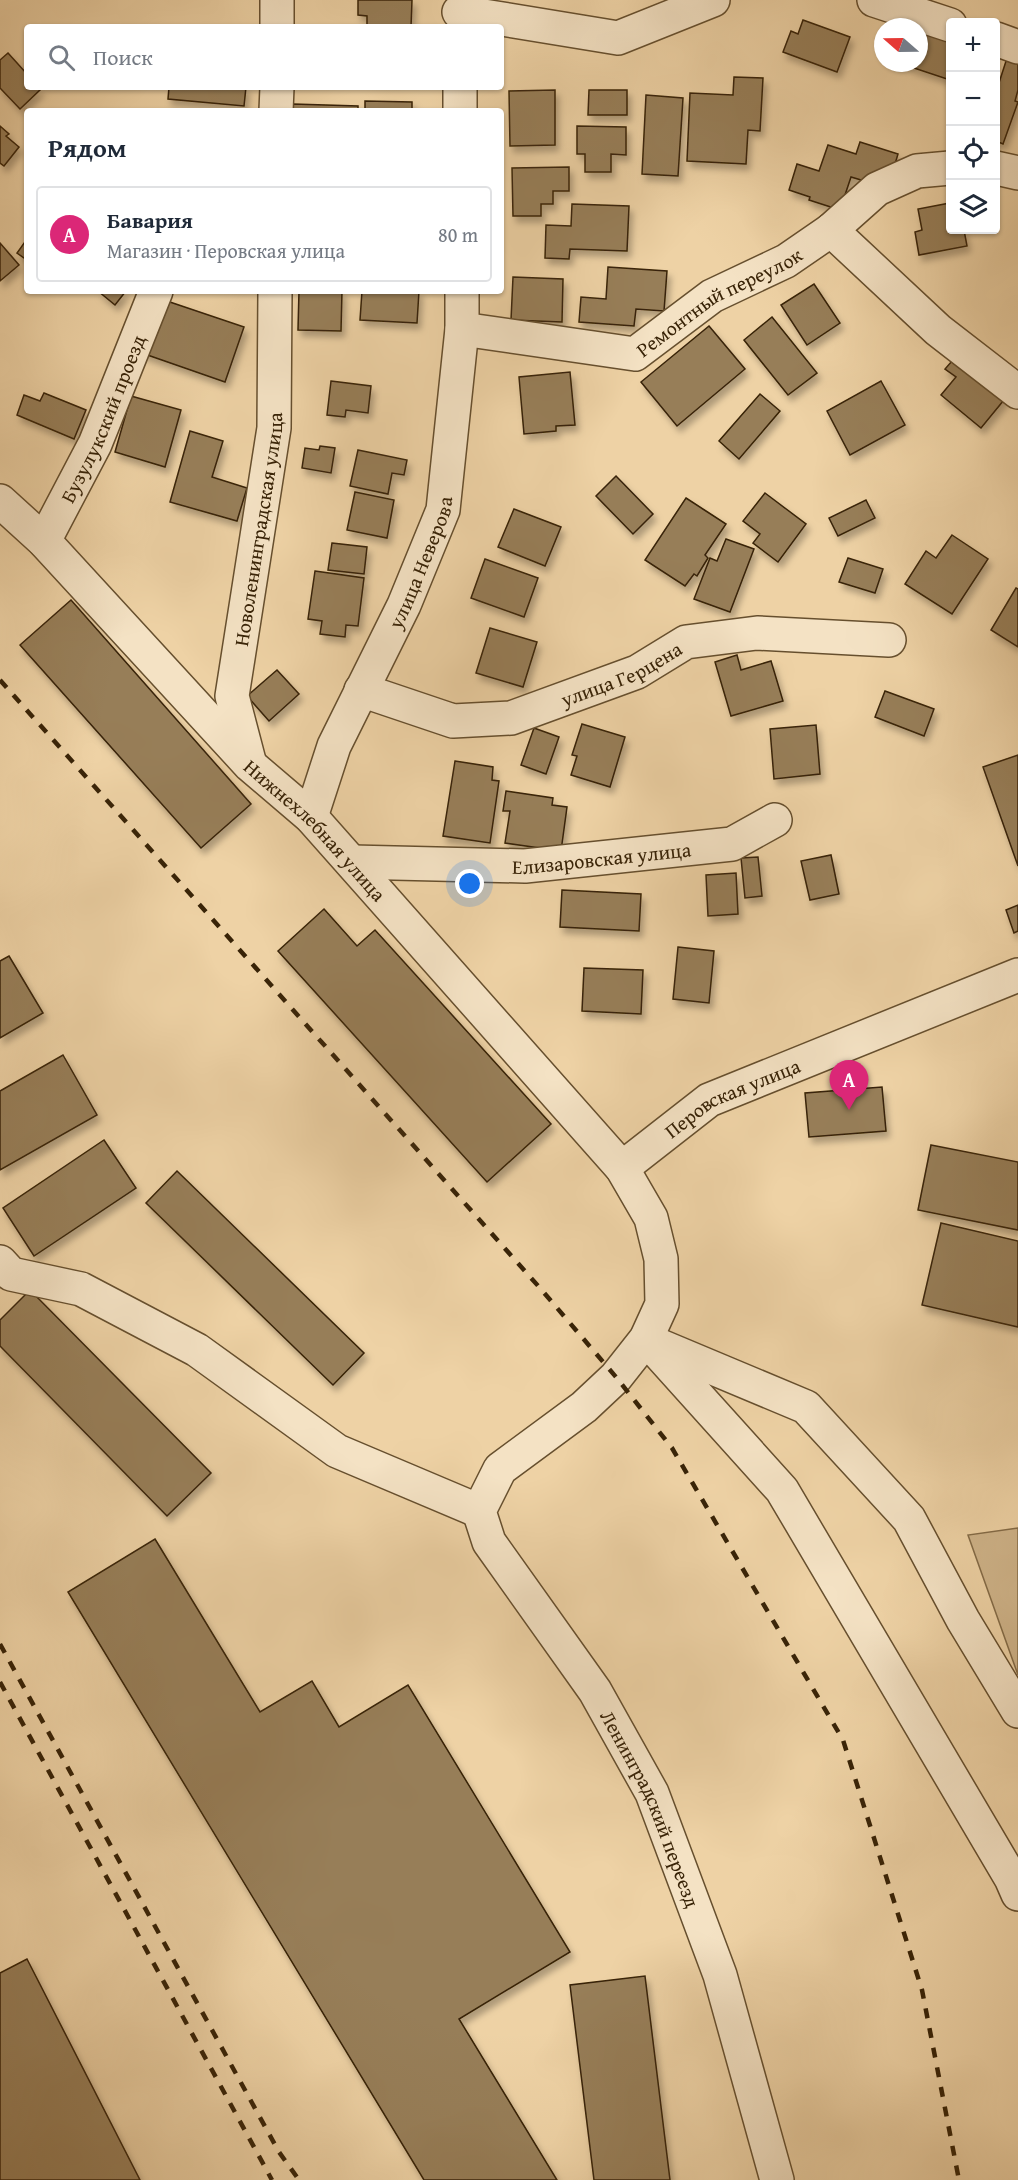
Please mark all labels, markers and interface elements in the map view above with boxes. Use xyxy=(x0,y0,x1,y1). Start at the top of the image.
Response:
north arrow xyxy=(874,18,928,72)
map controls xyxy=(946,18,1000,234)
button: + xyxy=(946,18,1000,72)
search box xyxy=(24,24,504,90)
icon: search xyxy=(45,41,78,74)
text: Поиск xyxy=(93,41,153,73)
button: − xyxy=(946,72,1000,126)
button: locate xyxy=(946,126,1000,180)
text: Рядом xyxy=(48,128,126,167)
button: layers xyxy=(946,180,1000,234)
text: Бавария xyxy=(107,204,193,236)
text: A xyxy=(63,220,76,249)
text: 80 m xyxy=(438,220,478,249)
text: Магазин · Перовская улица xyxy=(107,236,345,265)
street label: Ремонтный переулок xyxy=(629,240,808,363)
street label: Бузулукский проезд xyxy=(52,330,152,507)
street label: Новоленинградская улица xyxy=(226,412,289,648)
street label: улица Неверова xyxy=(380,495,459,634)
street label: улица Герцена xyxy=(556,633,687,714)
street label: Нижнехлебная улица xyxy=(238,752,394,908)
street label: Елизаровская улица xyxy=(512,834,693,881)
your location xyxy=(455,869,484,898)
street label: Перовская улица xyxy=(658,1050,805,1144)
pin: A xyxy=(830,1060,868,1110)
street label: Ленинградский переезд xyxy=(594,1704,708,1911)

